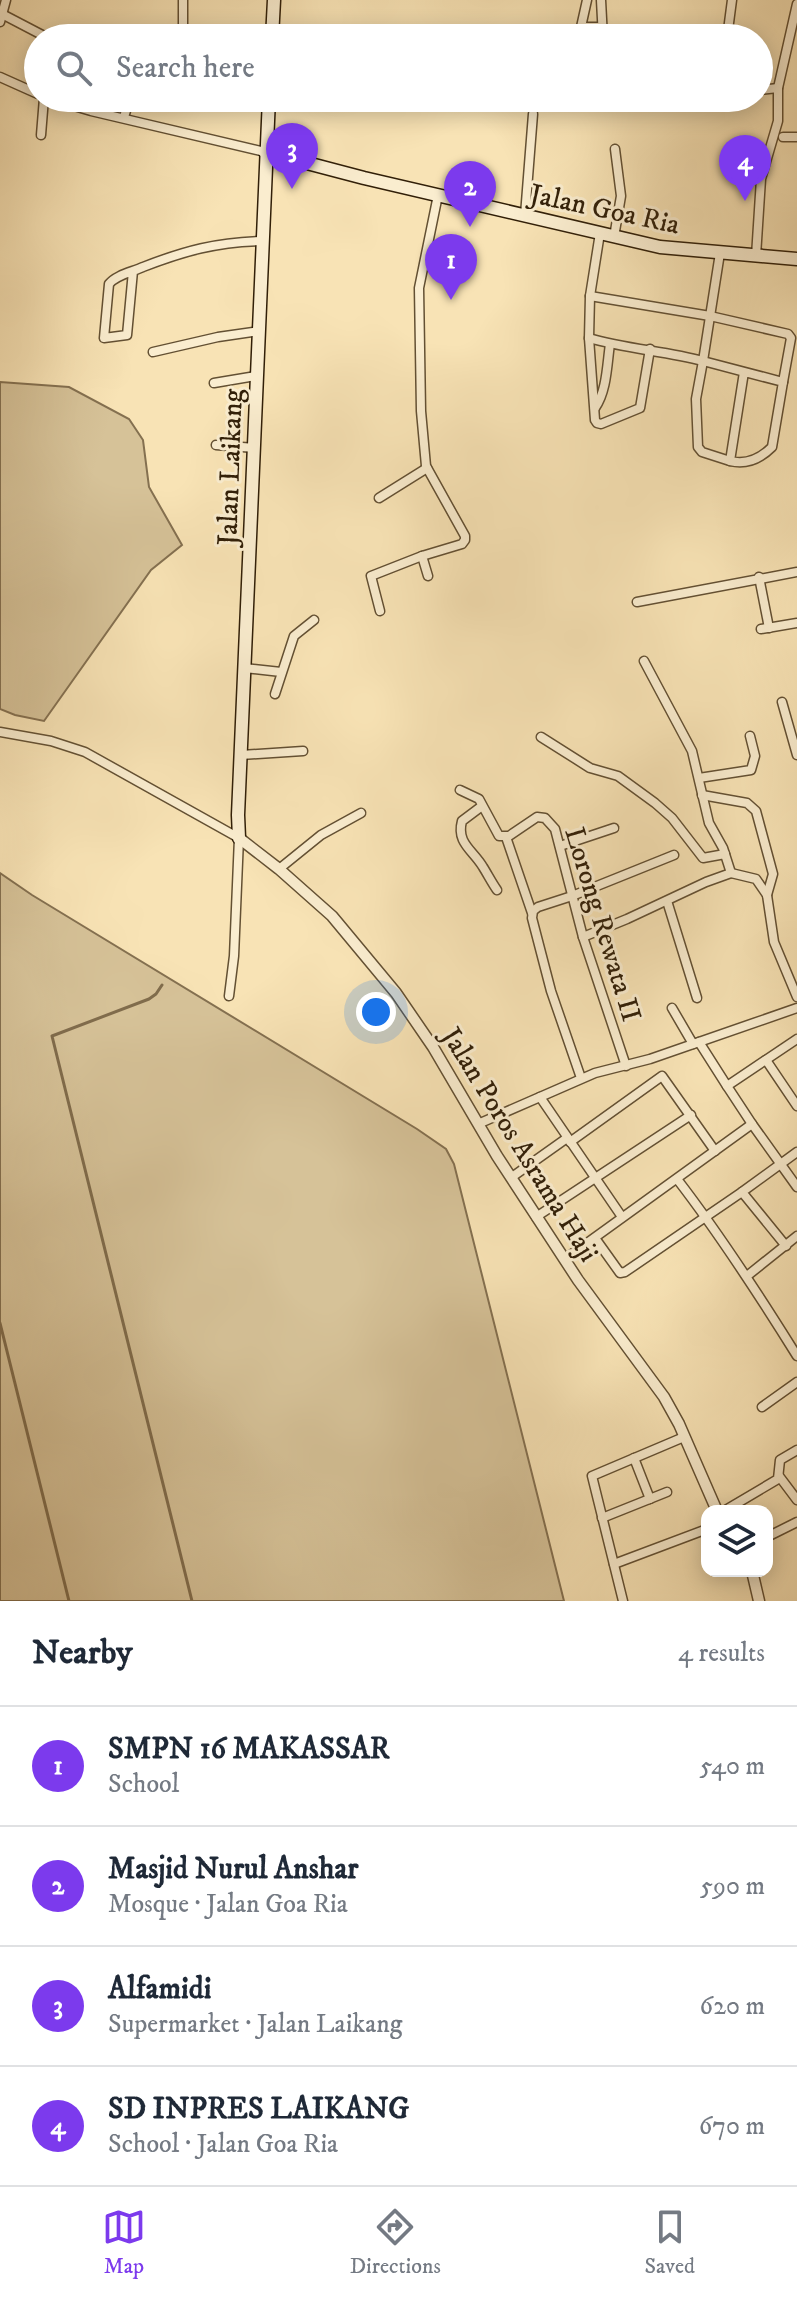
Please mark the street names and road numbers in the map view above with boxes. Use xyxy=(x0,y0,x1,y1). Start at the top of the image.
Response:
street label: Jalan Goa Ria xyxy=(524,176,683,242)
street label: Jalan Laikang xyxy=(210,388,251,549)
street label: Lorong Rewata II xyxy=(556,823,649,1026)
street label: Jalan Poros Asrama Haji xyxy=(432,1019,606,1268)

